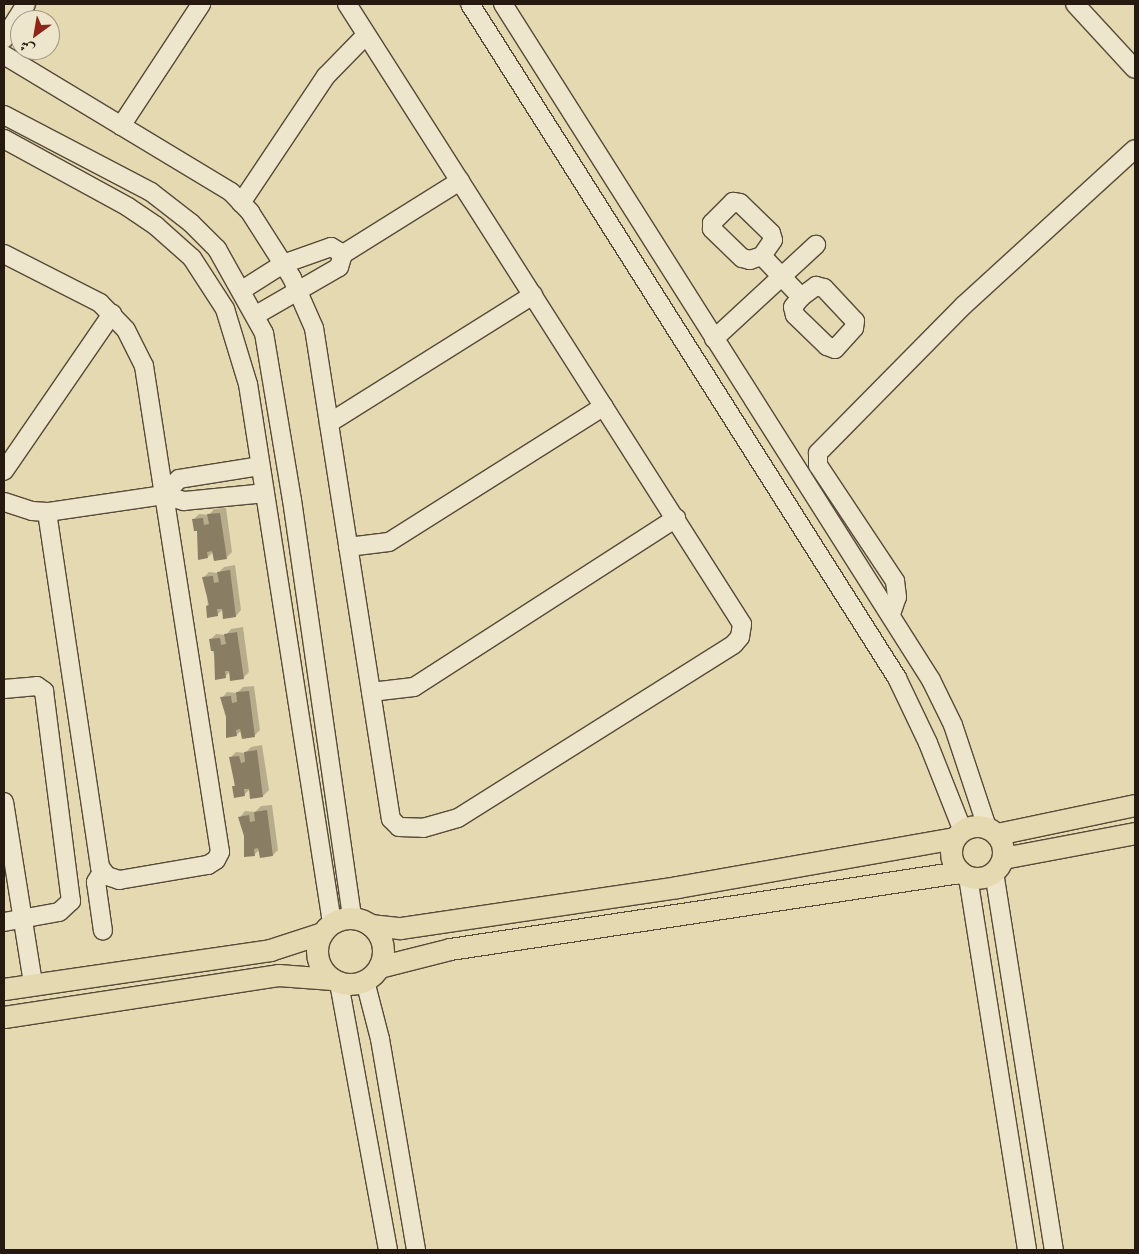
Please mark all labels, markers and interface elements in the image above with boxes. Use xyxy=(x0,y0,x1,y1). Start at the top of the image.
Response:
north arrow xyxy=(10,10,60,60)
text: ش xyxy=(17,36,38,58)

